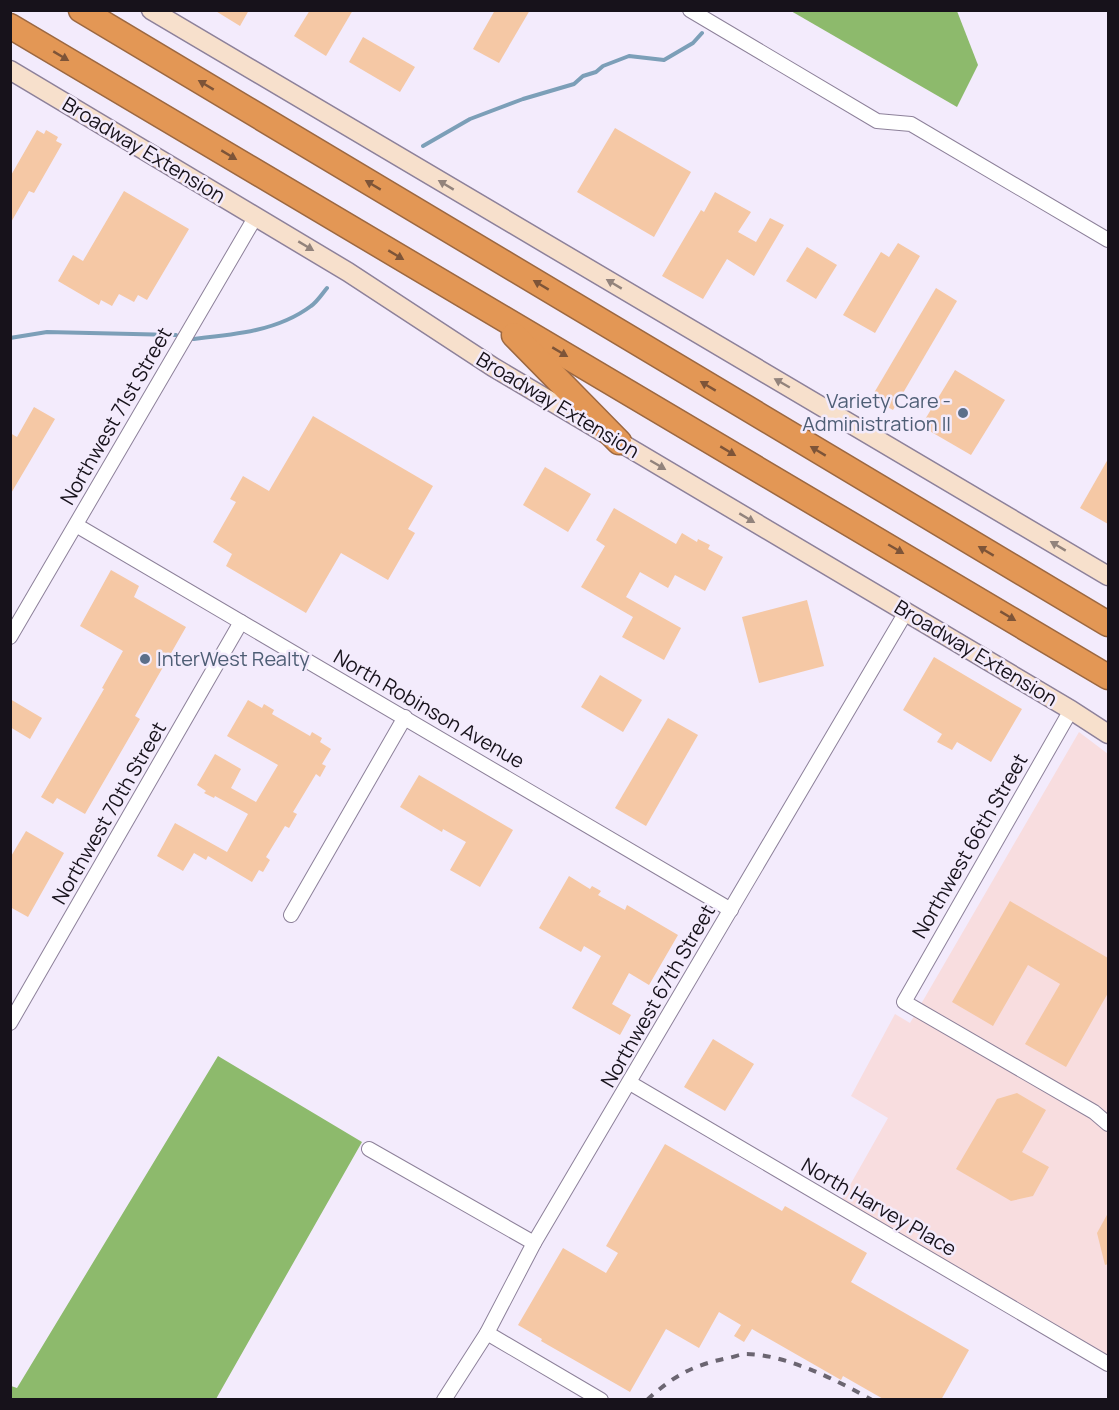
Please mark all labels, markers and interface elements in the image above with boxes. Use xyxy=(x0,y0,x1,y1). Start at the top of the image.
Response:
one-way arrow xyxy=(53,51,70,61)
one-way arrow xyxy=(198,80,214,91)
street label: Broadway Extension xyxy=(58,90,231,209)
one-way arrow xyxy=(221,150,238,160)
one-way arrow xyxy=(438,179,454,190)
one-way arrow xyxy=(365,180,381,191)
one-way arrow xyxy=(298,240,314,251)
one-way arrow xyxy=(388,249,404,260)
one-way arrow xyxy=(606,278,622,289)
one-way arrow xyxy=(533,280,549,291)
street label: Northwest 71st Street xyxy=(54,322,177,509)
street label: Broadway Extension xyxy=(472,345,645,464)
one-way arrow xyxy=(552,347,569,357)
one-way arrow xyxy=(773,378,790,388)
one-way arrow xyxy=(700,380,716,391)
place label: Variety Care - Administration II xyxy=(802,387,951,437)
marker: Variety Care - Administration II xyxy=(956,406,970,420)
one-way arrow xyxy=(720,446,737,456)
one-way arrow xyxy=(810,446,826,457)
one-way arrow xyxy=(650,460,667,470)
one-way arrow xyxy=(739,512,755,523)
one-way arrow xyxy=(1049,541,1066,551)
one-way arrow xyxy=(888,544,904,555)
one-way arrow xyxy=(977,546,994,556)
street label: Broadway Extension xyxy=(890,593,1063,712)
one-way arrow xyxy=(1000,611,1017,621)
street label: North Robinson Avenue xyxy=(329,643,530,774)
place label: InterWest Realty xyxy=(157,645,310,672)
marker: InterWest Realty xyxy=(138,652,152,666)
street label: Northwest 70th Street xyxy=(45,717,172,909)
street label: Northwest 66th Street xyxy=(906,748,1034,943)
street label: Northwest 67th Street xyxy=(594,899,721,1092)
street label: North Harvey Place xyxy=(797,1151,962,1262)

